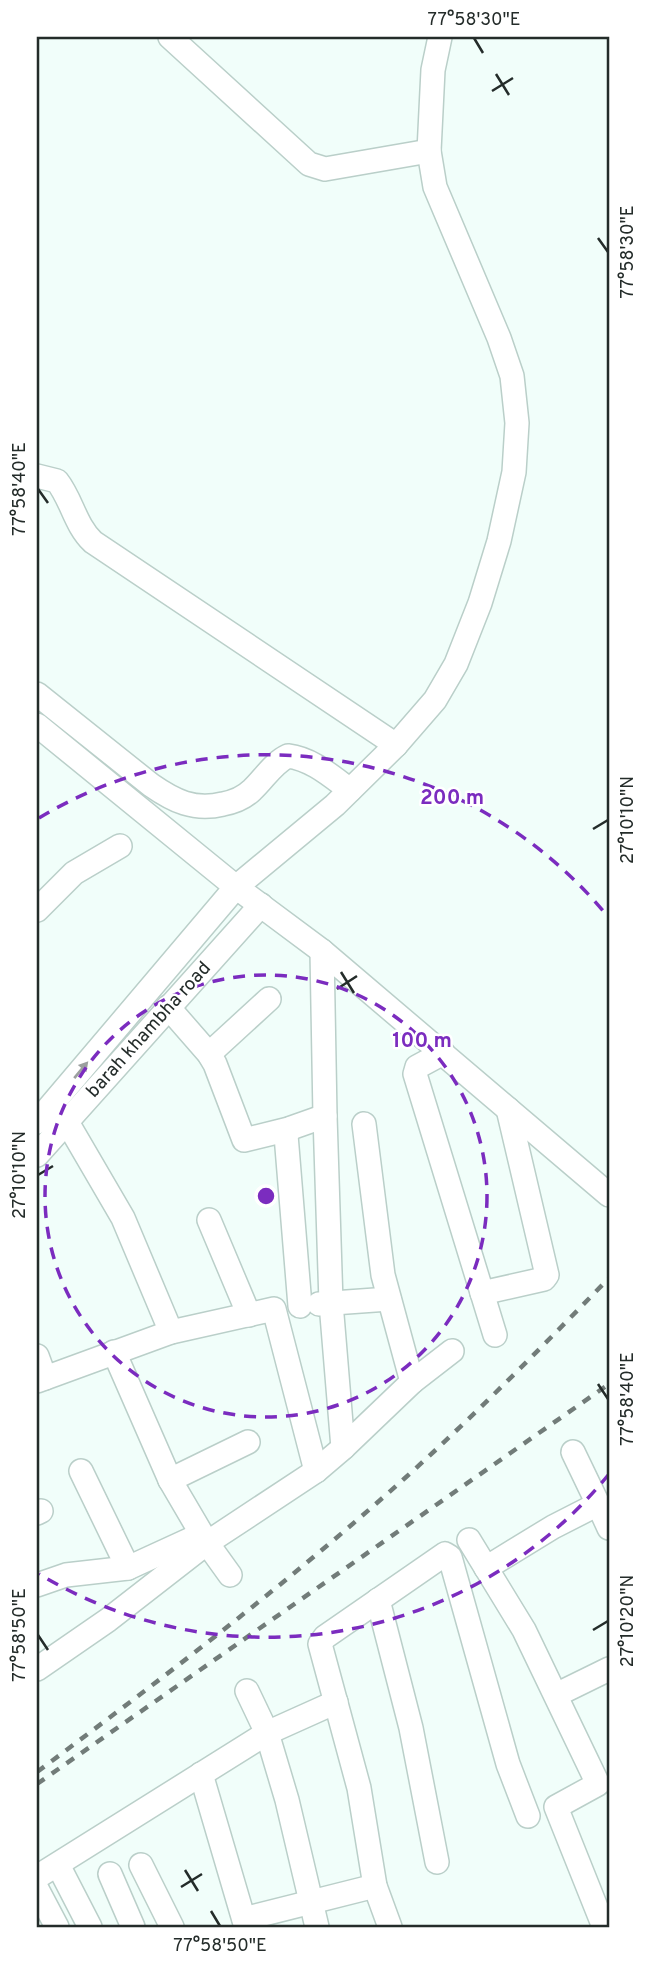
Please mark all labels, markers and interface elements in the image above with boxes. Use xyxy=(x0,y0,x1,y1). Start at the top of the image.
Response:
text: 77°58'30"E xyxy=(427,9,521,32)
text: 77°58'30"E xyxy=(617,205,640,299)
text: 77°58'40"E xyxy=(9,442,32,536)
text: 27°10'10"N xyxy=(617,776,640,864)
text: 200 m xyxy=(420,785,484,812)
street label: barah khambha road xyxy=(81,957,217,1103)
text: 100 m xyxy=(392,1028,452,1055)
one-way arrow xyxy=(73,1061,89,1079)
text: 27°10'10"N xyxy=(9,1131,32,1219)
centre of rings xyxy=(254,1184,278,1208)
text: 77°58'40"E xyxy=(617,1352,640,1446)
text: 27°10'20"N xyxy=(617,1575,640,1667)
text: 77°58'50"E xyxy=(9,1588,32,1682)
text: 77°58'50"E xyxy=(173,1935,267,1958)

